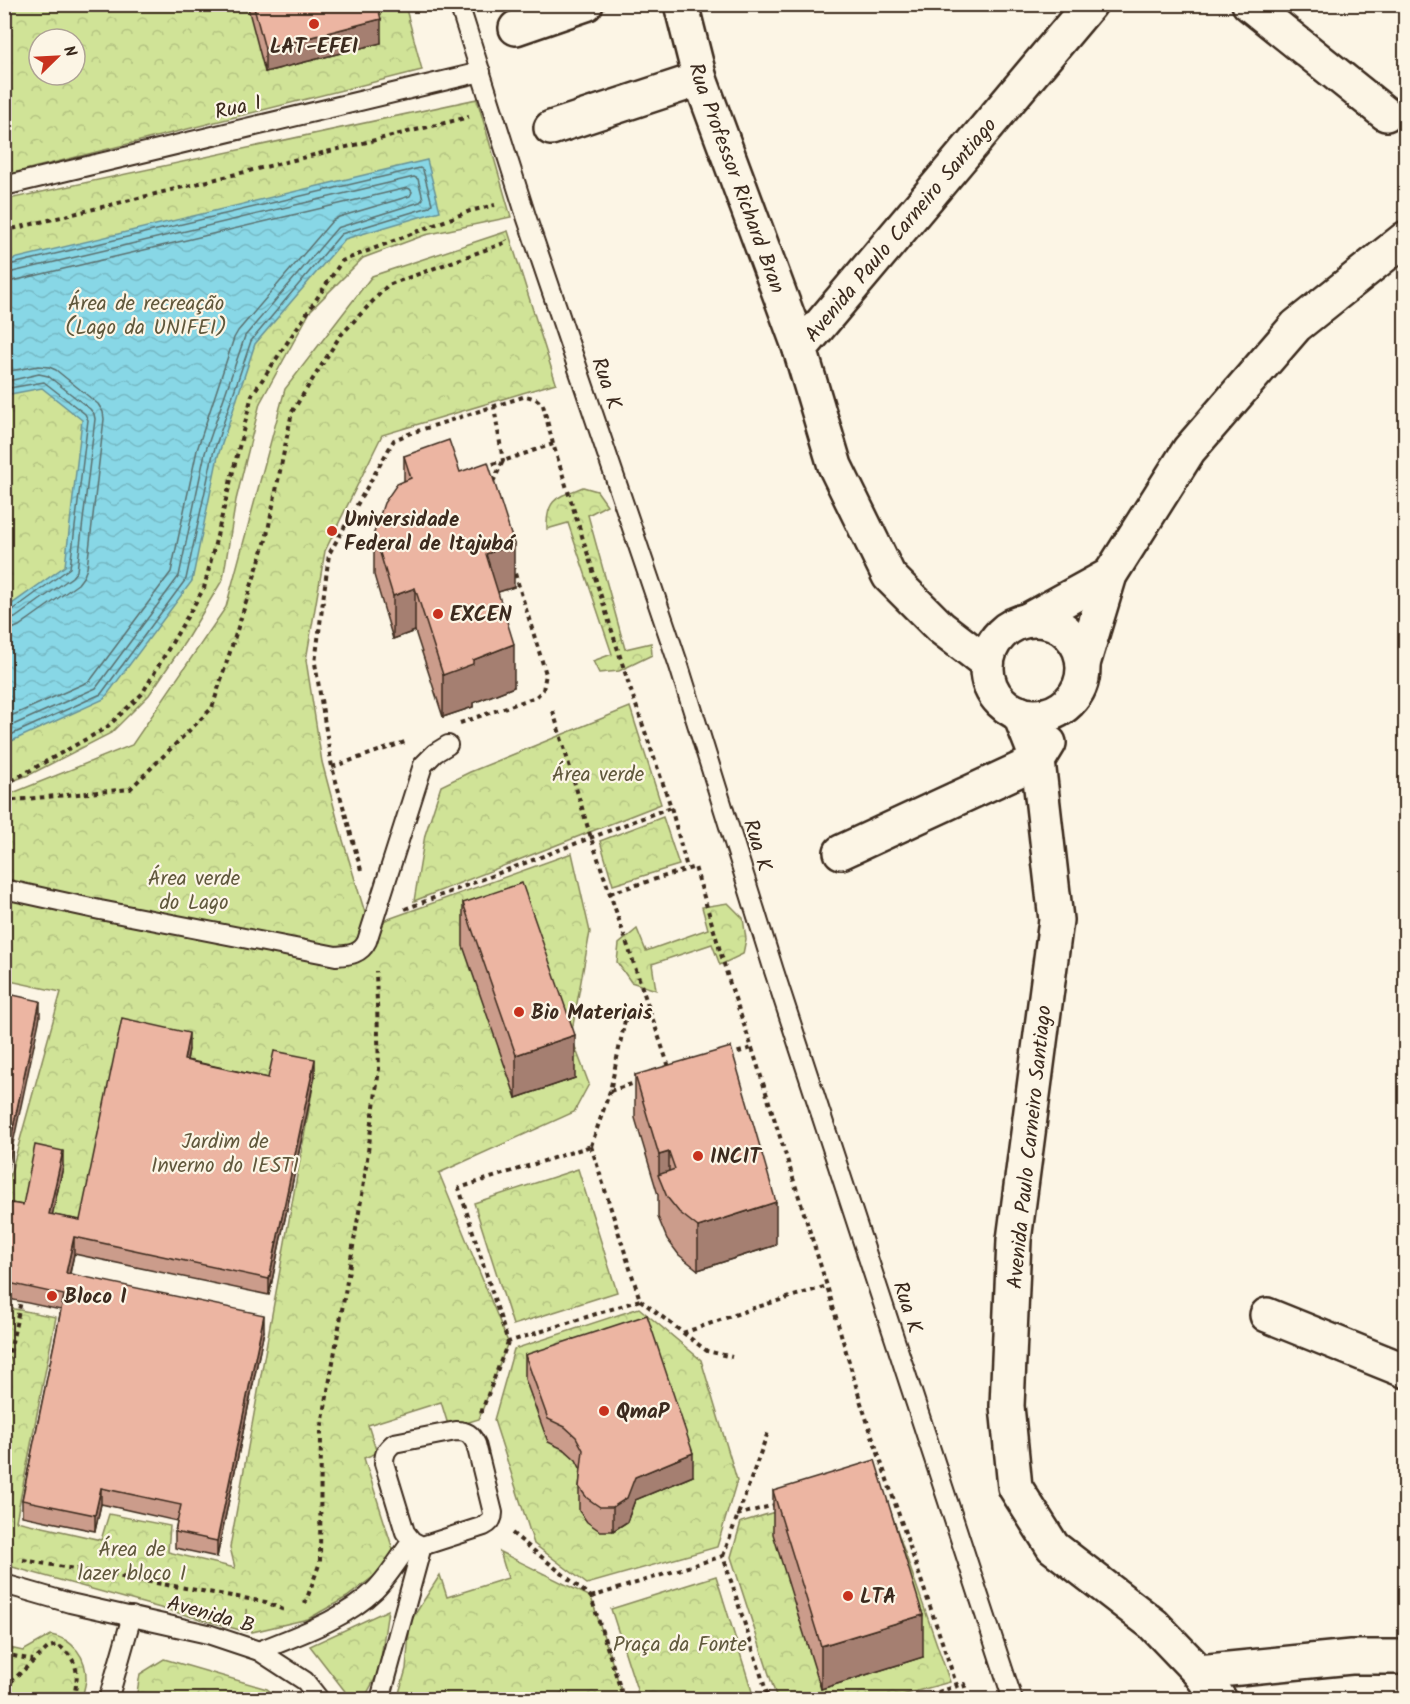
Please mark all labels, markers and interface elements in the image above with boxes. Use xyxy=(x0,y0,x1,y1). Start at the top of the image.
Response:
marker: LAT-EFEI xyxy=(307,17,321,31)
north arrow xyxy=(27,27,87,87)
place label: LAT-EFEI xyxy=(270,31,358,64)
text: N xyxy=(56,42,83,61)
street label: Rua Professor Richard Bran xyxy=(679,60,793,299)
street label: Rua I xyxy=(212,87,265,130)
street label: Avenida Paulo Carneiro Santiago xyxy=(797,111,1006,350)
park label: Área de recreação (Lago da UNIFEI) xyxy=(65,288,227,345)
street label: Rua K xyxy=(581,353,630,414)
place label: Universidade Federal de Itajubá xyxy=(344,504,516,561)
marker: Universidade Federal de Itajubá xyxy=(325,524,339,538)
place label: EXCEN xyxy=(450,599,512,632)
marker: EXCEN xyxy=(431,607,445,621)
park label: Área verde xyxy=(552,759,645,792)
street label: Rua K xyxy=(733,815,780,876)
park label: Área verde do Lago xyxy=(148,863,241,920)
place label: Bio Materiais xyxy=(531,997,653,1030)
street label: Avenida Paulo Carneiro Santiago xyxy=(999,1004,1062,1291)
marker: Bio Materiais xyxy=(512,1005,526,1019)
park label: Jardim de Inverno do IESTI xyxy=(151,1126,299,1183)
place label: INCIT xyxy=(710,1141,763,1174)
marker: INCIT xyxy=(691,1149,705,1163)
street label: Rua K xyxy=(883,1277,931,1338)
place label: Bloco I xyxy=(64,1281,127,1314)
marker: Bloco I xyxy=(45,1289,59,1303)
place label: QmaP xyxy=(616,1396,671,1429)
marker: QmaP xyxy=(597,1404,611,1418)
park label: Área de lazer bloco I xyxy=(78,1534,186,1591)
place label: LTA xyxy=(860,1581,896,1614)
street label: Avenida B xyxy=(163,1587,258,1644)
marker: LTA xyxy=(841,1589,855,1603)
park label: Praça da Fonte xyxy=(613,1629,747,1662)

